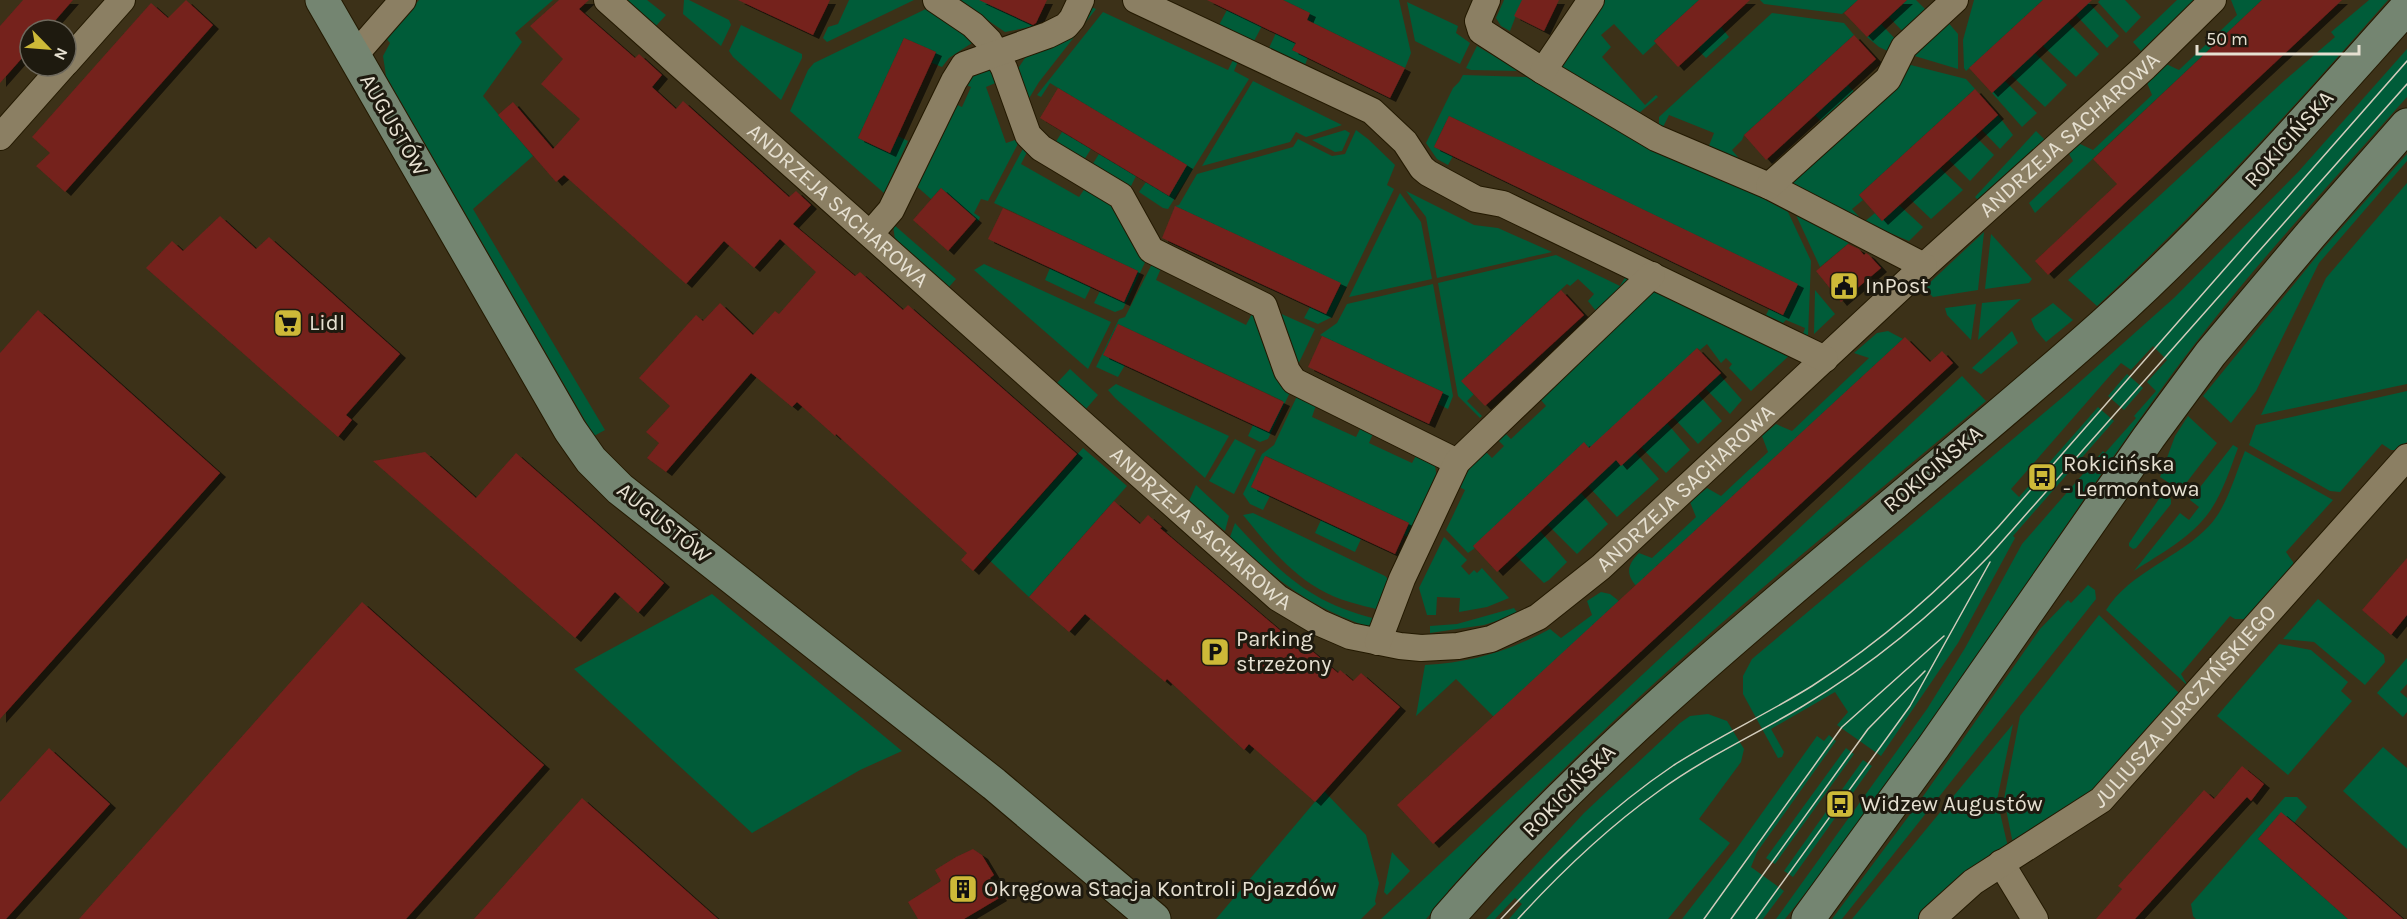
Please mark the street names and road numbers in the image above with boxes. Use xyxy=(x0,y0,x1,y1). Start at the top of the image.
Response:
street label: ANDRZEJA SACHAROWA xyxy=(1974,47,2165,223)
street label: AUGUSTÓW xyxy=(354,69,435,181)
street label: ROKICIŃSKA xyxy=(2238,84,2339,193)
street label: ANDRZEJA SACHAROWA xyxy=(742,118,934,293)
street label: ANDRZEJA SACHAROWA xyxy=(1591,399,1780,578)
street label: ROKICIŃSKA xyxy=(1878,419,1988,518)
street label: ANDRZEJA SACHAROWA xyxy=(1105,441,1296,616)
street label: AUGUSTÓW xyxy=(612,476,717,569)
street label: JULIUSZA JURCZYŃSKIEGO xyxy=(2089,600,2282,814)
street label: ROKICIŃSKA xyxy=(1516,738,1621,843)

